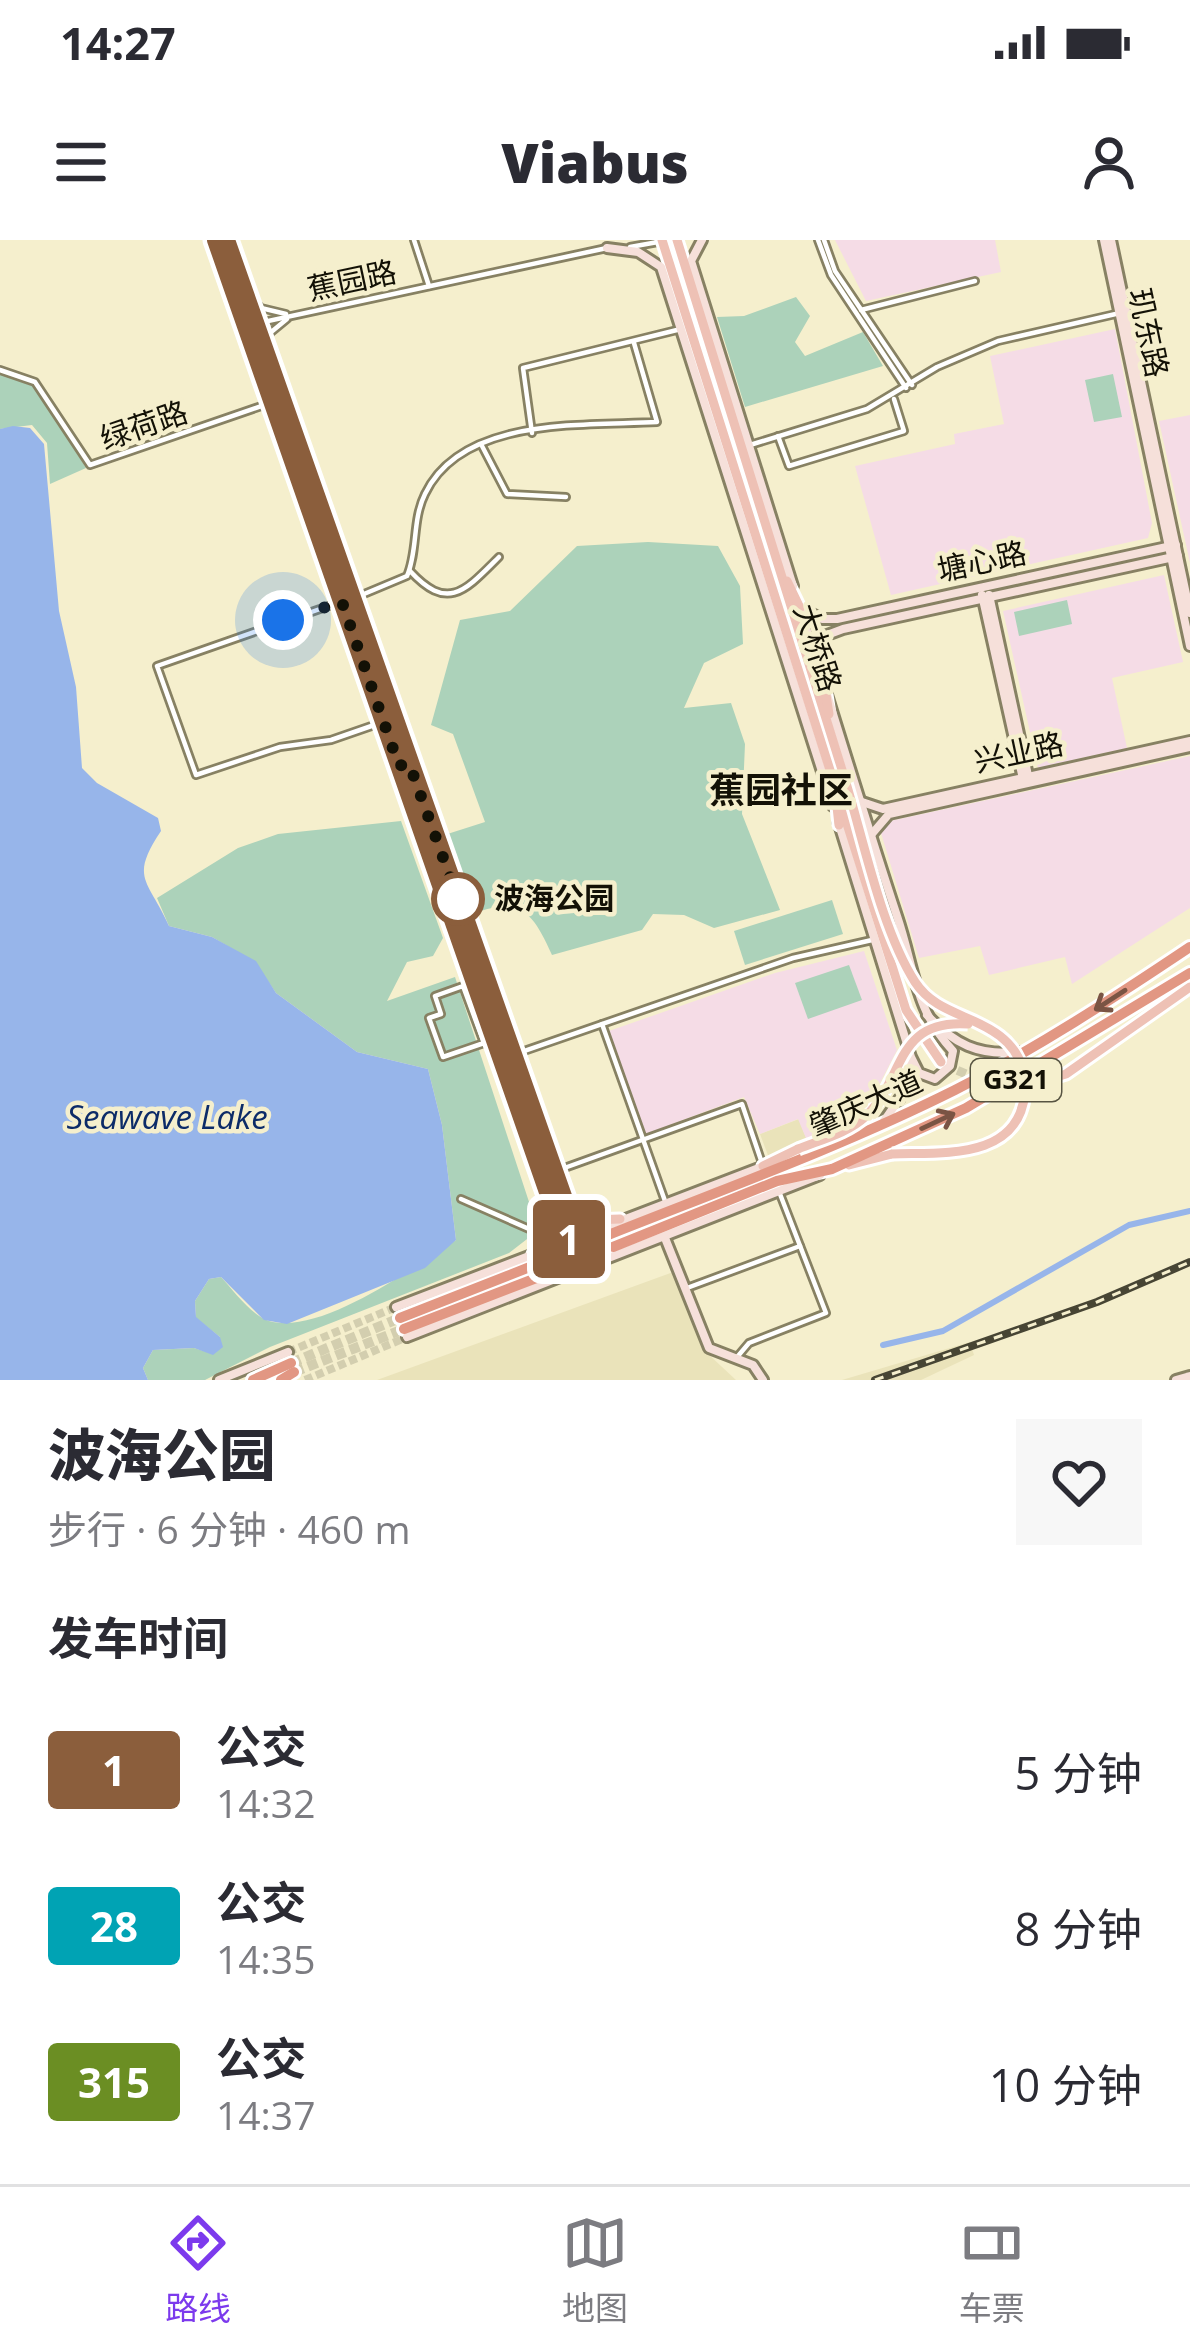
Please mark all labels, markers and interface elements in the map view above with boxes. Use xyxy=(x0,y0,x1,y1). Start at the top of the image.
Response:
text: 14:27 xyxy=(60,12,176,73)
text: Viabus xyxy=(501,125,689,199)
icon: menu xyxy=(48,129,114,195)
icon: person xyxy=(1076,129,1142,195)
street label: 蕉园路 xyxy=(303,250,400,309)
street label: 玑东路 xyxy=(1120,284,1179,381)
street label: 绿荷路 xyxy=(94,391,193,459)
street label: 塘心路 xyxy=(933,531,1030,590)
your location xyxy=(253,590,313,650)
street label: 大桥路 xyxy=(785,598,852,697)
street label: 兴业路 xyxy=(970,722,1067,781)
district label: 蕉园社区 xyxy=(709,765,853,814)
marker: 波海公园 xyxy=(433,874,483,924)
place label: 波海公园 xyxy=(494,877,614,918)
one-way arrow xyxy=(1093,987,1127,1012)
street label: 肇庆大道 xyxy=(802,1059,929,1146)
road number: G321 xyxy=(971,1059,1061,1101)
water label: Seawave Lake xyxy=(66,1094,268,1139)
one-way arrow xyxy=(919,1109,955,1131)
line badge: 1 xyxy=(530,1200,608,1278)
text: 1 xyxy=(557,1210,581,1267)
text: 波海公园 xyxy=(48,1415,276,1493)
button: heart xyxy=(1016,1419,1142,1545)
text: 步行 · 6 分钟 · 460 m xyxy=(48,1502,411,1555)
text: 发车时间 xyxy=(48,1607,228,1668)
text: 公交 xyxy=(216,1715,306,1776)
text: 1 xyxy=(102,1741,126,1798)
text: 5 分钟 xyxy=(1015,1742,1142,1803)
text: 14:32 xyxy=(216,1776,315,1829)
text: 公交 xyxy=(216,1871,306,1932)
text: 28 xyxy=(90,1897,138,1954)
text: 8 分钟 xyxy=(1015,1898,1142,1959)
text: 14:35 xyxy=(216,1932,315,1985)
text: 公交 xyxy=(216,2027,306,2088)
text: 315 xyxy=(78,2053,150,2110)
text: 10 分钟 xyxy=(989,2054,1142,2115)
text: 14:37 xyxy=(216,2088,315,2141)
tab: 路线 xyxy=(165,2210,231,2330)
tab: 地图 xyxy=(562,2210,628,2330)
tab: 车票 xyxy=(959,2210,1025,2330)

